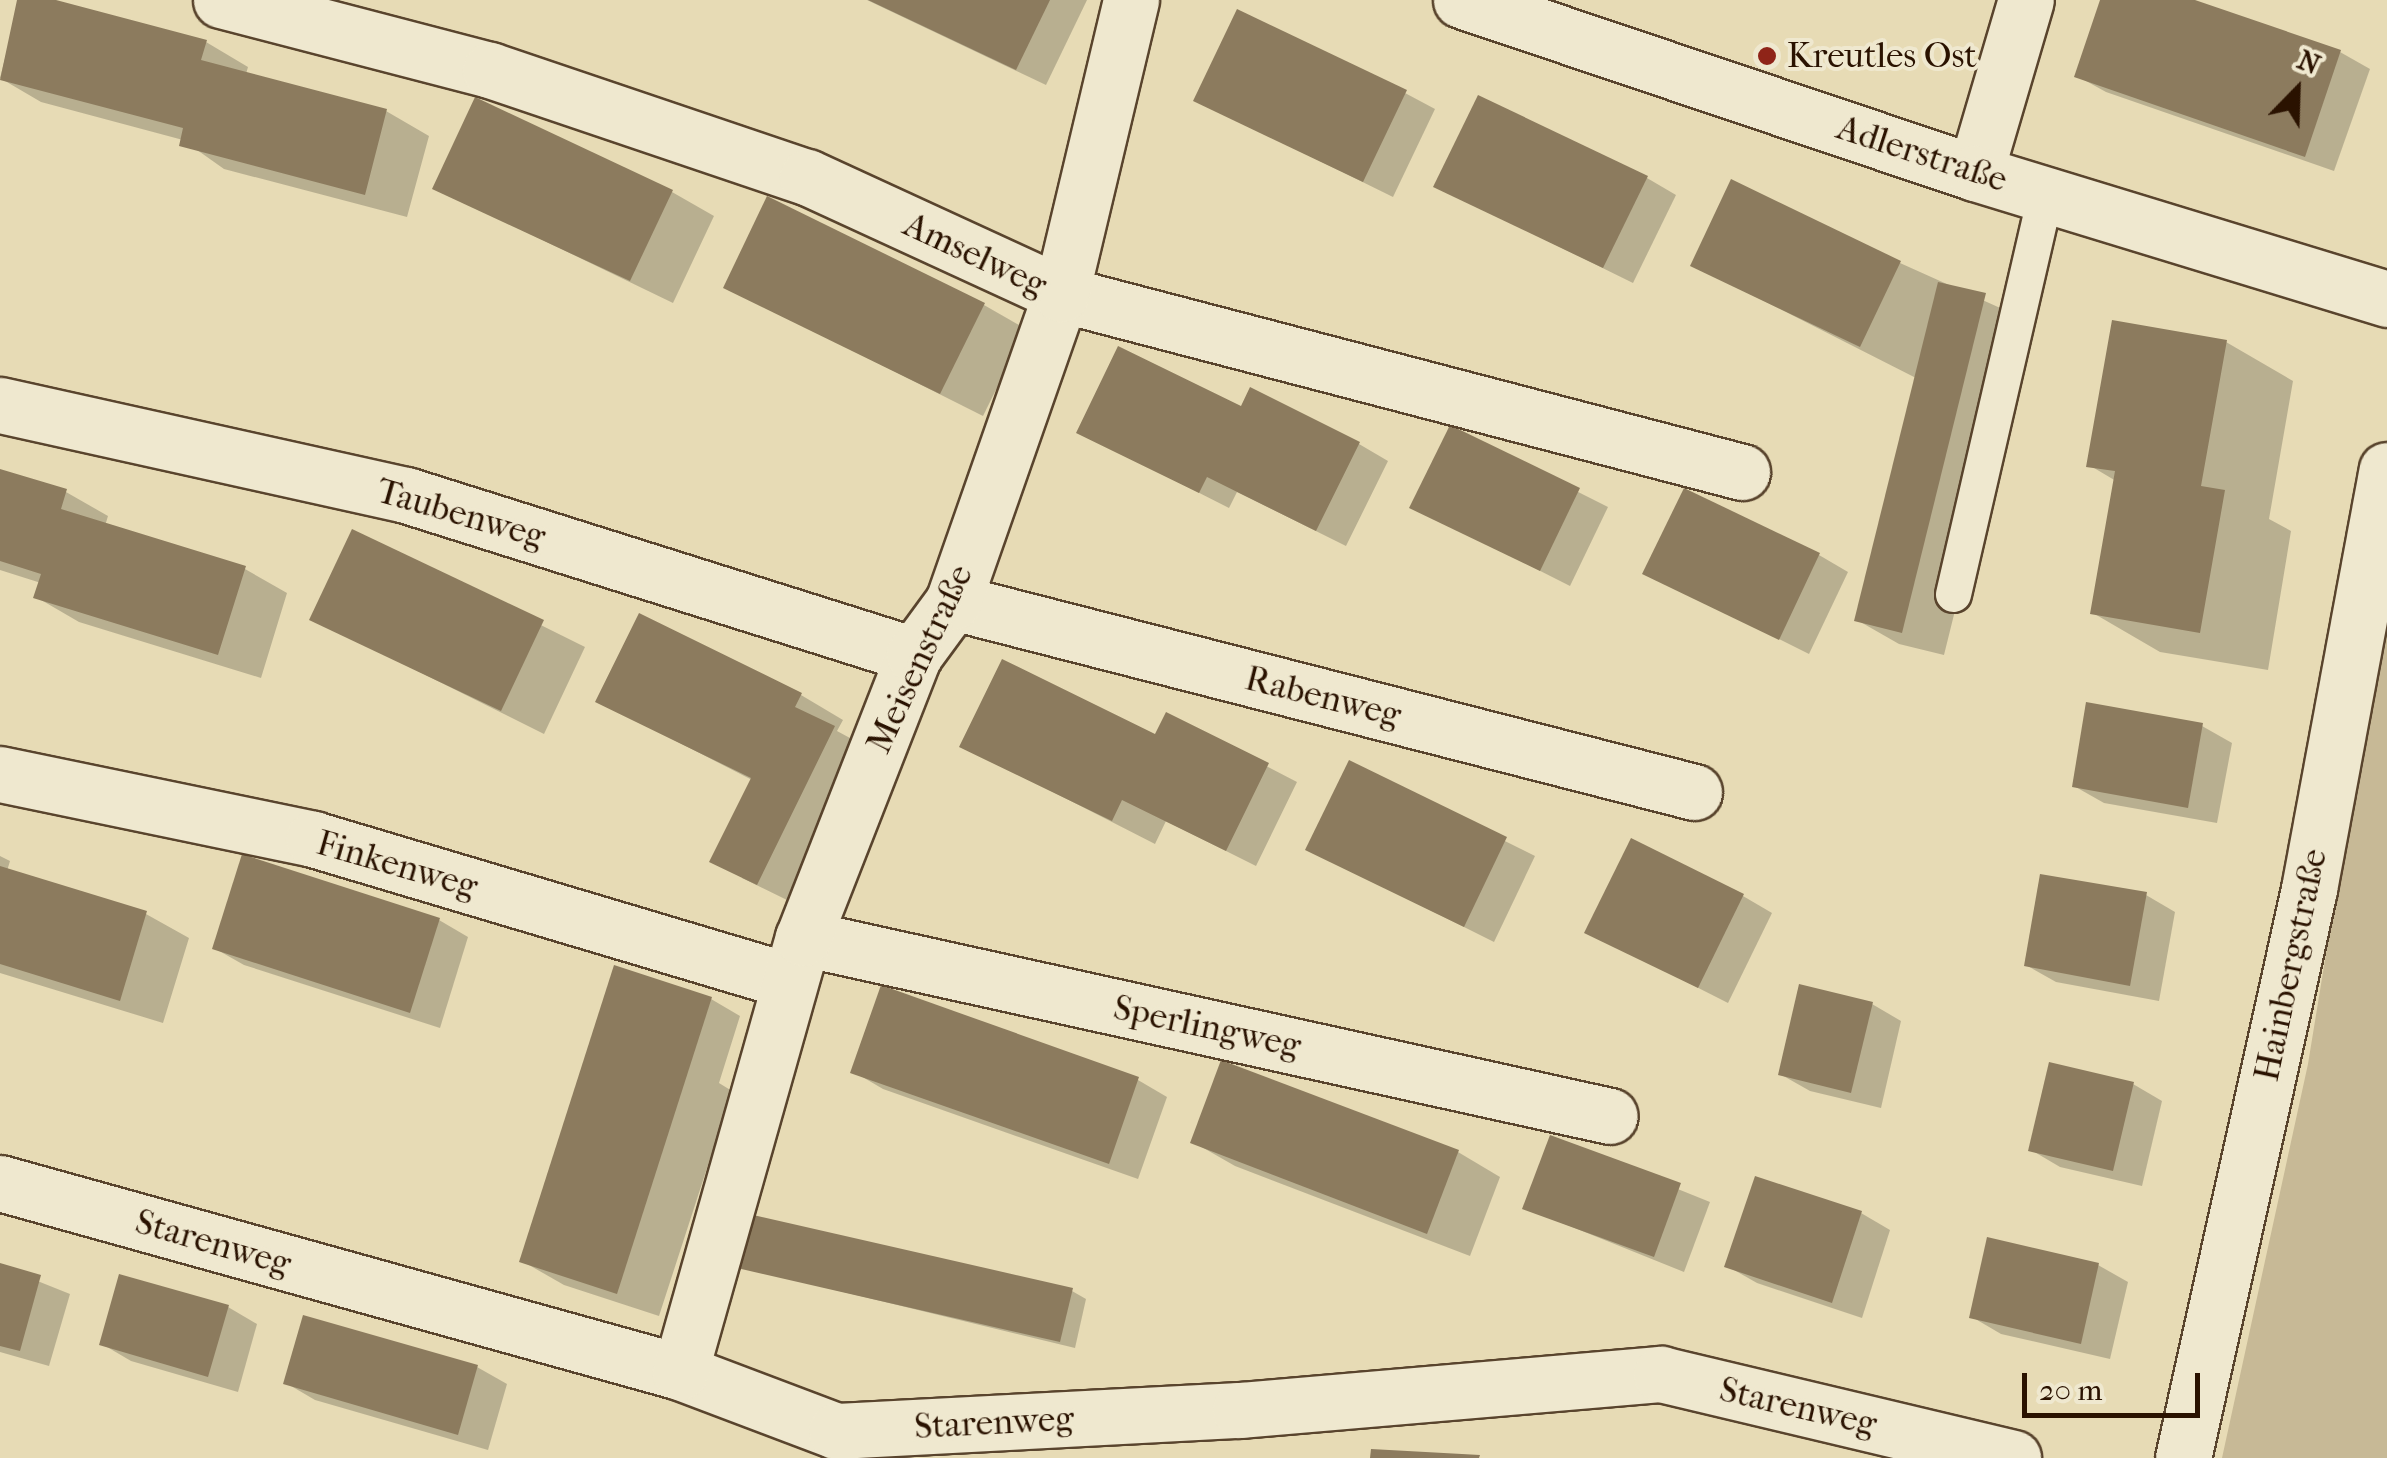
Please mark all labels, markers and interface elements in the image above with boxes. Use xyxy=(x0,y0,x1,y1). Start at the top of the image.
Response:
place label: Kreutles Ost xyxy=(1787,35,1977,77)
north arrow xyxy=(2247,40,2347,140)
text: N xyxy=(2293,43,2325,81)
marker: Kreutles Ost xyxy=(1756,45,1778,67)
street label: Adlerstraße xyxy=(1832,107,2012,201)
street label: Amselweg xyxy=(897,204,1053,306)
street label: Taubenweg xyxy=(372,470,550,558)
street label: Meisenstraße xyxy=(858,558,982,760)
street label: Rabenweg xyxy=(1241,657,1405,737)
street label: Finkenweg xyxy=(312,822,482,908)
street label: Hainbergstraße xyxy=(2246,845,2336,1085)
street label: Sperlingweg xyxy=(1110,987,1304,1067)
street label: Starenweg xyxy=(130,1201,296,1285)
scale bar xyxy=(2027,1353,2204,1415)
street label: Starenweg xyxy=(1715,1369,1881,1445)
text: 20 m xyxy=(2039,1373,2102,1408)
street label: Starenweg xyxy=(913,1398,1075,1448)

